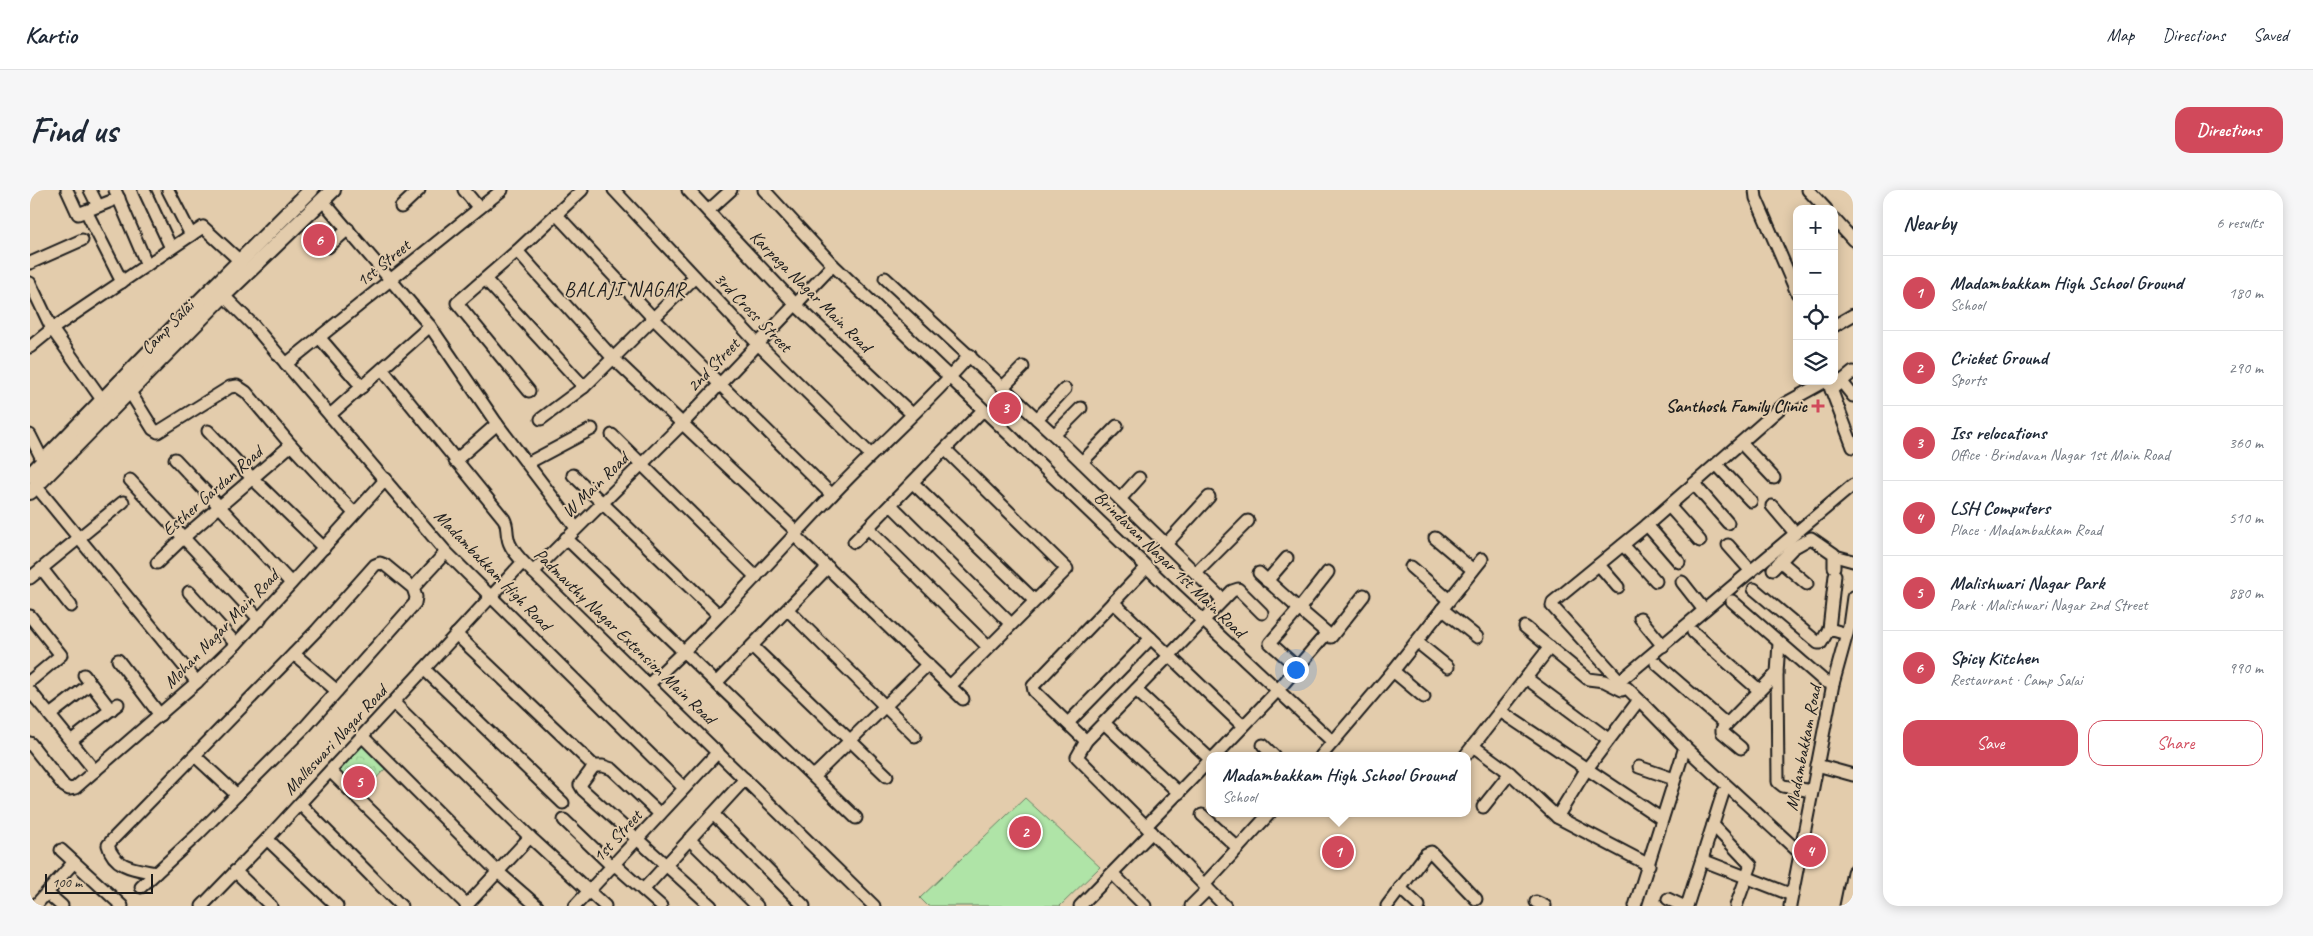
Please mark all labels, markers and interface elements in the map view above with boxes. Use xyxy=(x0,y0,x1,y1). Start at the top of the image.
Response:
text: Kartio xyxy=(25,20,77,50)
text: Map xyxy=(2107,24,2134,46)
text: Directions xyxy=(2162,24,2225,46)
text: Saved xyxy=(2253,24,2288,46)
button: Directions xyxy=(2175,107,2283,153)
text: Find us xyxy=(30,108,117,153)
map controls xyxy=(1793,205,1838,385)
button: + xyxy=(1793,205,1838,250)
text: Nearby xyxy=(1903,210,1956,236)
text: 6 results xyxy=(2216,213,2263,233)
pin: 6 xyxy=(303,221,335,259)
street label: Karpaga Nagar Main Road xyxy=(745,225,879,359)
street label: 1st Street xyxy=(351,233,416,292)
button: − xyxy=(1793,250,1838,295)
street label: 3rd Cross Street xyxy=(709,267,798,358)
text: Madambakkam High School Ground xyxy=(1950,271,2183,295)
district label: BALAJI NAGAR xyxy=(564,277,687,302)
text: 1 xyxy=(1915,283,1923,303)
text: 180 m xyxy=(2229,283,2263,303)
street label: Camp Salai xyxy=(136,293,200,359)
button: locate xyxy=(1793,295,1838,340)
text: School xyxy=(1950,295,1984,315)
street label: 2nd Street xyxy=(682,332,745,397)
button: layers xyxy=(1793,340,1838,385)
text: Cricket Ground xyxy=(1950,346,2047,370)
text: 2 xyxy=(1915,358,1923,378)
text: 290 m xyxy=(2229,358,2263,378)
text: Sports xyxy=(1950,370,1986,390)
pin: 3 xyxy=(989,389,1021,427)
place label: Santhosh Family Clinic xyxy=(1666,395,1809,417)
marker: Santhosh Family Clinic xyxy=(1811,399,1825,413)
text: Iss relocations xyxy=(1950,421,2046,445)
text: 3 xyxy=(1915,433,1923,453)
text: 360 m xyxy=(2229,433,2263,453)
street label: Esther Gardan Road xyxy=(157,439,269,541)
text: Office · Brindavan Nagar 1st Main Road xyxy=(1950,445,2170,465)
street label: W Main Road xyxy=(557,446,635,522)
street label: Brindavan Nagar 1st Main Road xyxy=(1090,486,1252,644)
text: LSH Computers xyxy=(1950,496,2050,520)
street label: Madambakkam High Road xyxy=(430,505,558,637)
text: 4 xyxy=(1915,508,1923,528)
text: 510 m xyxy=(2229,508,2263,528)
text: Place · Madambakkam Road xyxy=(1950,520,2102,540)
street label: Padmavthy Nagar Extension Main Road xyxy=(529,543,723,731)
street label: Mohan Nagar Main Road xyxy=(159,563,285,693)
text: Malishwari Nagar Park xyxy=(1950,571,2104,595)
text: 5 xyxy=(1916,583,1922,603)
text: 880 m xyxy=(2229,583,2263,603)
text: Park · Malishwari Nagar 2nd Street xyxy=(1950,595,2147,615)
text: Spicy Kitchen xyxy=(1950,646,2039,670)
your location xyxy=(1283,657,1309,683)
text: 6 xyxy=(1915,658,1923,678)
text: 990 m xyxy=(2229,658,2263,678)
text: Restaurant · Camp Salai xyxy=(1950,670,2083,690)
street label: Malleswari Nagar Road xyxy=(279,678,393,799)
street label: Madambakkam Road xyxy=(1780,681,1826,812)
button: Save xyxy=(1903,720,2078,766)
button: Share xyxy=(2088,720,2263,766)
popup xyxy=(1206,752,1471,817)
pin: 5 xyxy=(343,763,375,801)
text: Madambakkam High School Ground xyxy=(1222,763,1455,787)
text: School xyxy=(1222,787,1257,807)
street label: 1st Street xyxy=(588,804,648,867)
pin: 2 xyxy=(1009,813,1041,851)
pin: 4 xyxy=(1794,832,1826,870)
pin: 1 xyxy=(1322,833,1354,871)
scale bar xyxy=(45,871,152,894)
text: 100 m xyxy=(52,874,82,891)

